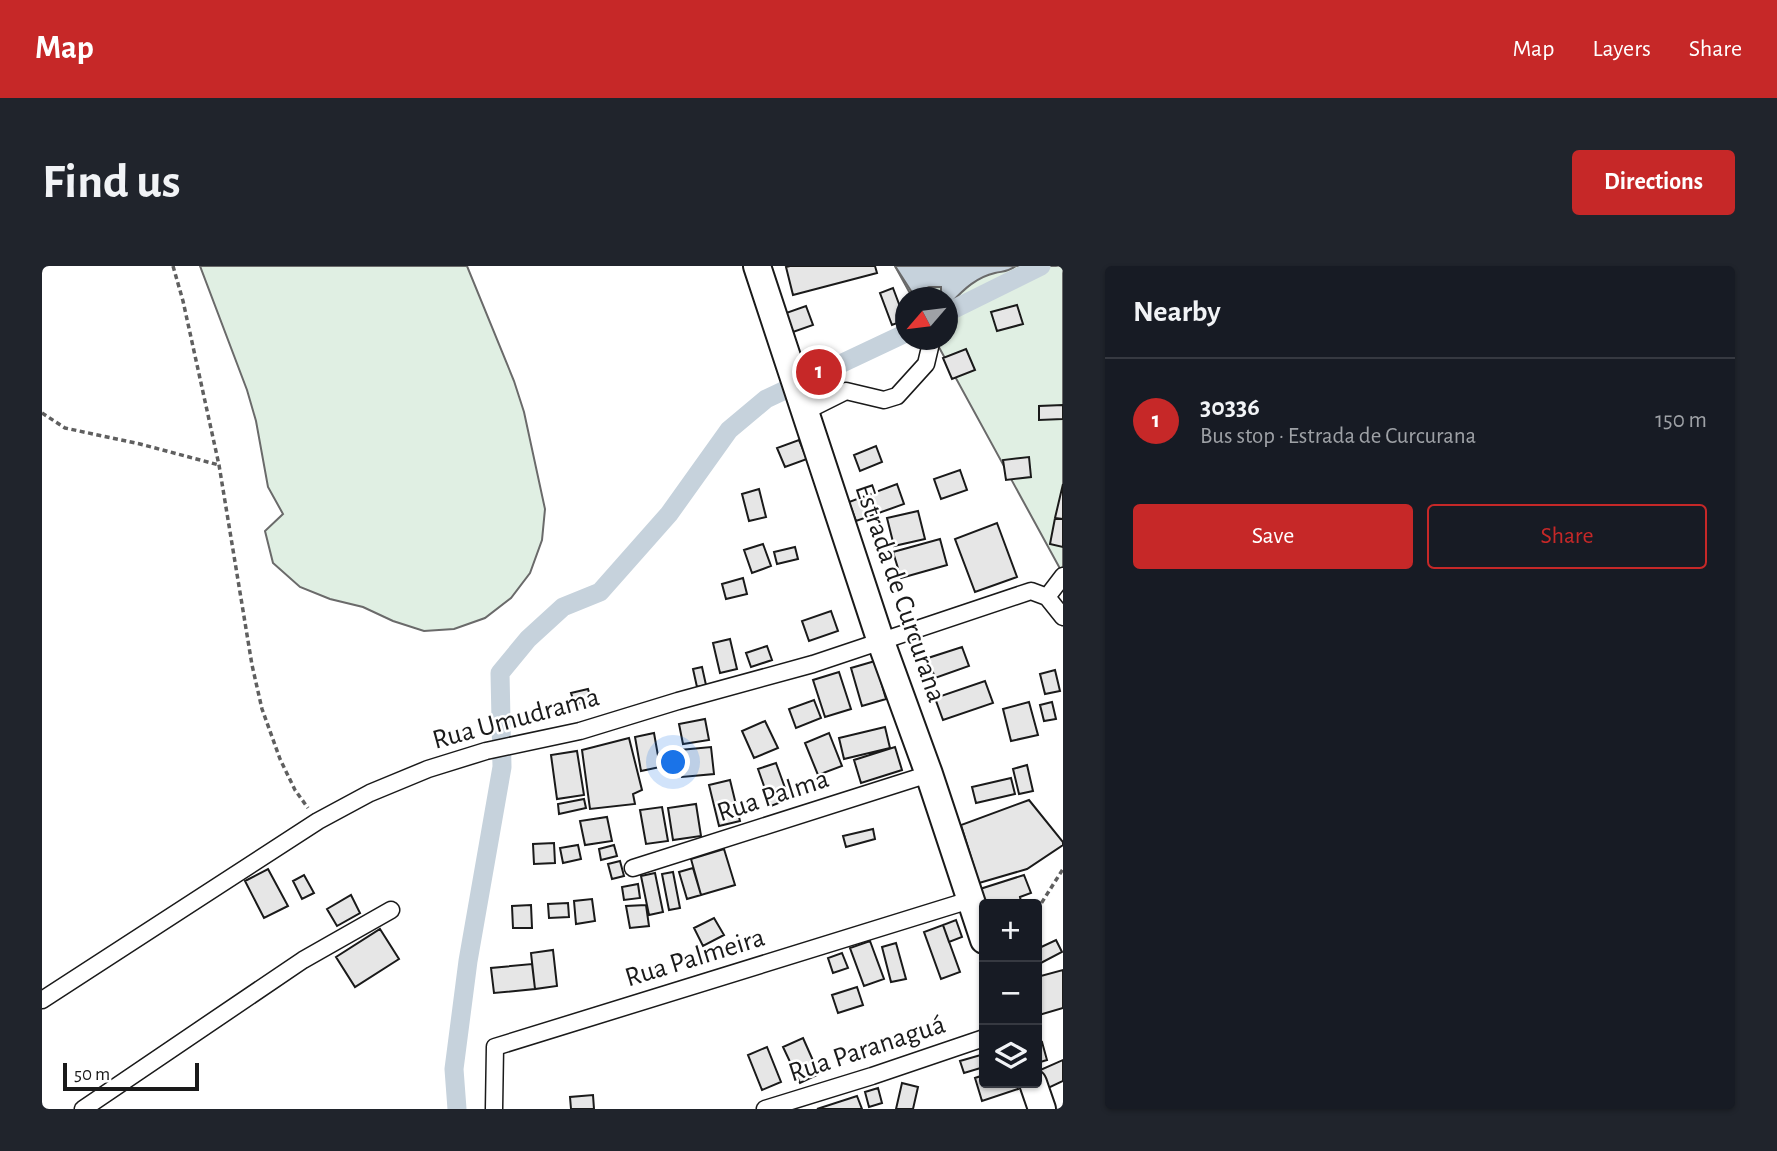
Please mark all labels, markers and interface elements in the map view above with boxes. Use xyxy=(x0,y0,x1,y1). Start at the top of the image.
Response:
text: Map xyxy=(35,32,94,65)
text: Map xyxy=(1512,37,1554,61)
text: Layers xyxy=(1592,37,1651,61)
text: Share xyxy=(1689,37,1742,61)
button: Directions xyxy=(1572,150,1735,215)
text: Find us xyxy=(42,158,181,207)
north arrow xyxy=(895,287,958,350)
text: Nearby xyxy=(1133,297,1221,327)
pin: 1 xyxy=(796,346,842,398)
text: 30336 xyxy=(1200,394,1260,420)
text: 1 xyxy=(1152,409,1160,432)
text: 150 m xyxy=(1655,409,1707,432)
text: Bus stop · Estrada de Curcurana xyxy=(1200,425,1476,448)
street label: Estrada de Curcurana xyxy=(849,480,951,706)
button: Save xyxy=(1133,504,1413,569)
button: Share xyxy=(1427,504,1707,569)
street label: Rua Umudrama xyxy=(429,683,603,755)
your location xyxy=(656,745,690,779)
street label: Rua Palma xyxy=(714,765,832,827)
map controls xyxy=(979,899,1042,1088)
button: + xyxy=(979,899,1042,962)
street label: Rua Palmeira xyxy=(622,924,768,992)
button: − xyxy=(979,962,1042,1025)
street label: Rua Paranaguá xyxy=(785,1010,949,1087)
button: layers xyxy=(979,1025,1042,1088)
scale bar xyxy=(63,1060,200,1092)
text: 50 m xyxy=(74,1065,110,1084)

